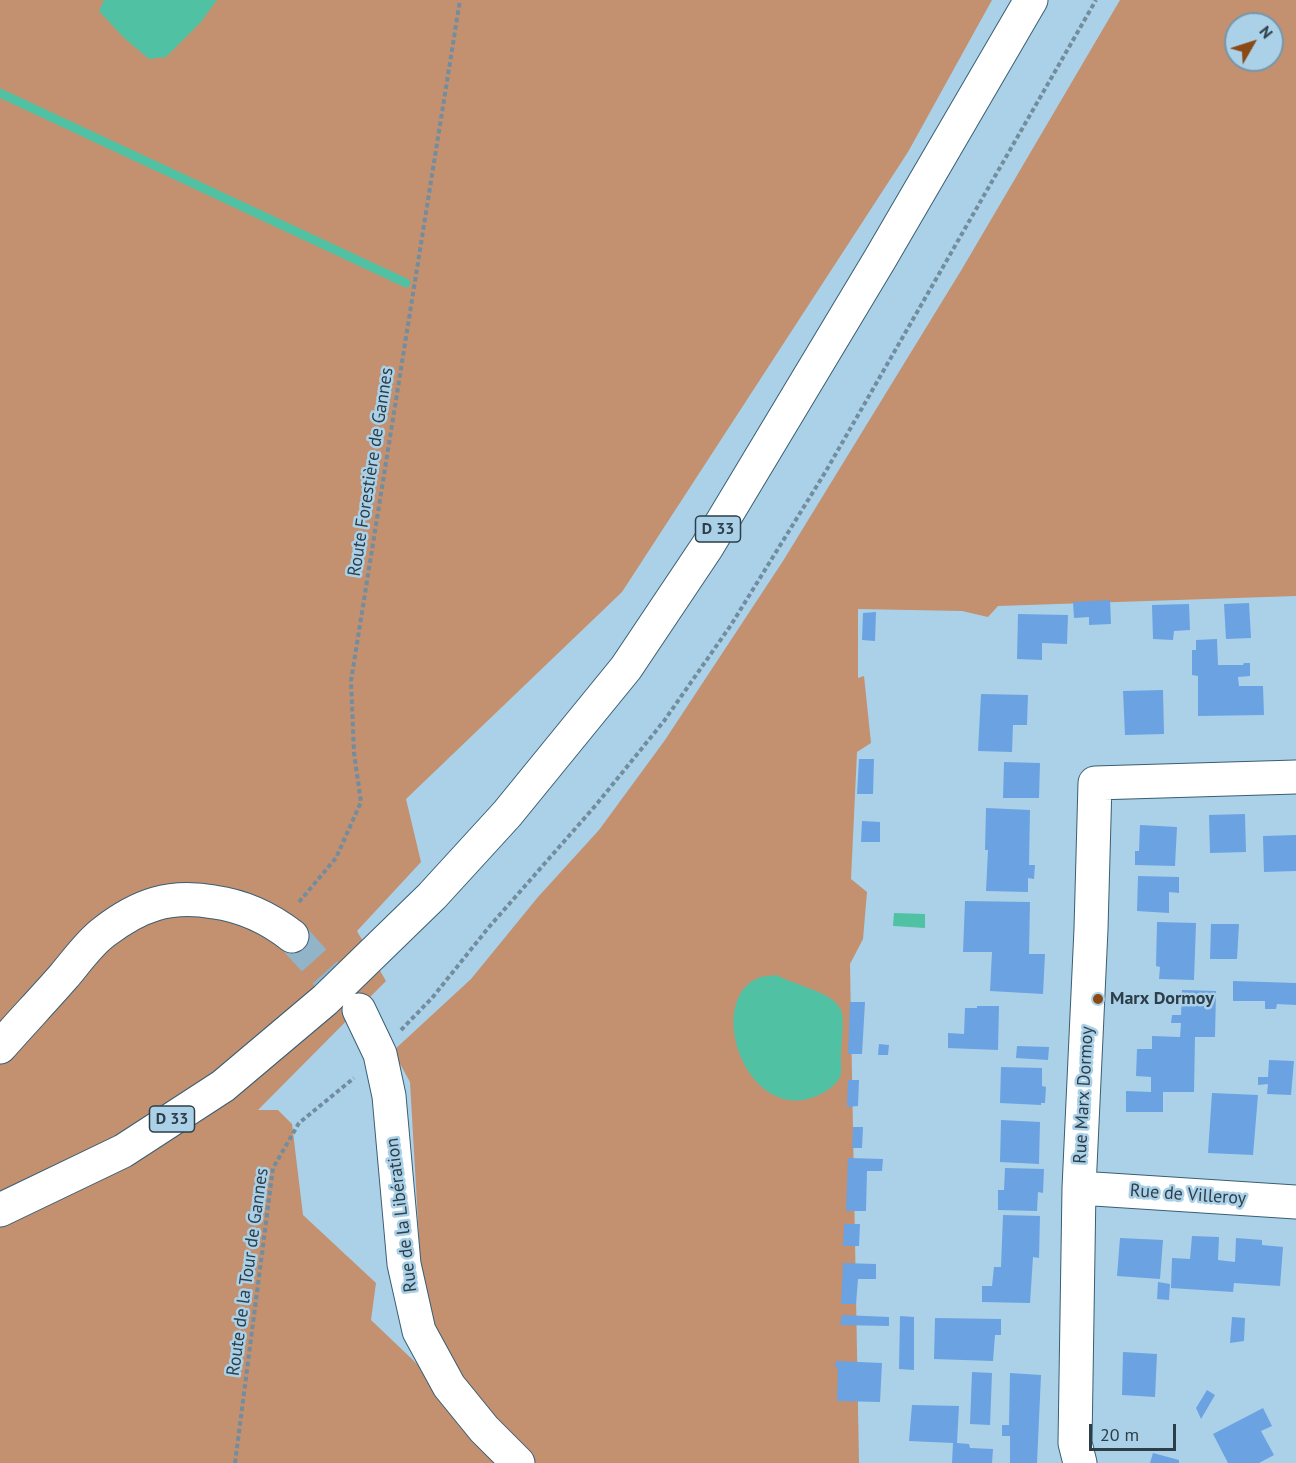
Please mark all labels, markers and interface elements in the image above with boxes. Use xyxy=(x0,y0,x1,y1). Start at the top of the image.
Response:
north arrow xyxy=(1224,12,1284,72)
text: N xyxy=(1255,22,1278,42)
street label: Route Forestière de Gannes xyxy=(344,366,398,578)
road number: D 33 xyxy=(696,516,740,542)
place label: Marx Dormoy xyxy=(1110,988,1214,1010)
marker: Marx Dormoy xyxy=(1091,992,1105,1006)
street label: Rue Marx Dormoy xyxy=(1070,1026,1098,1164)
road number: D 33 xyxy=(150,1106,195,1132)
street label: Rue de la Libération xyxy=(382,1137,422,1293)
street label: Route de la Tour de Gannes xyxy=(223,1167,273,1377)
street label: Rue de Villeroy xyxy=(1129,1180,1247,1210)
scale bar xyxy=(1092,1412,1179,1450)
text: 20 m xyxy=(1100,1423,1139,1446)

